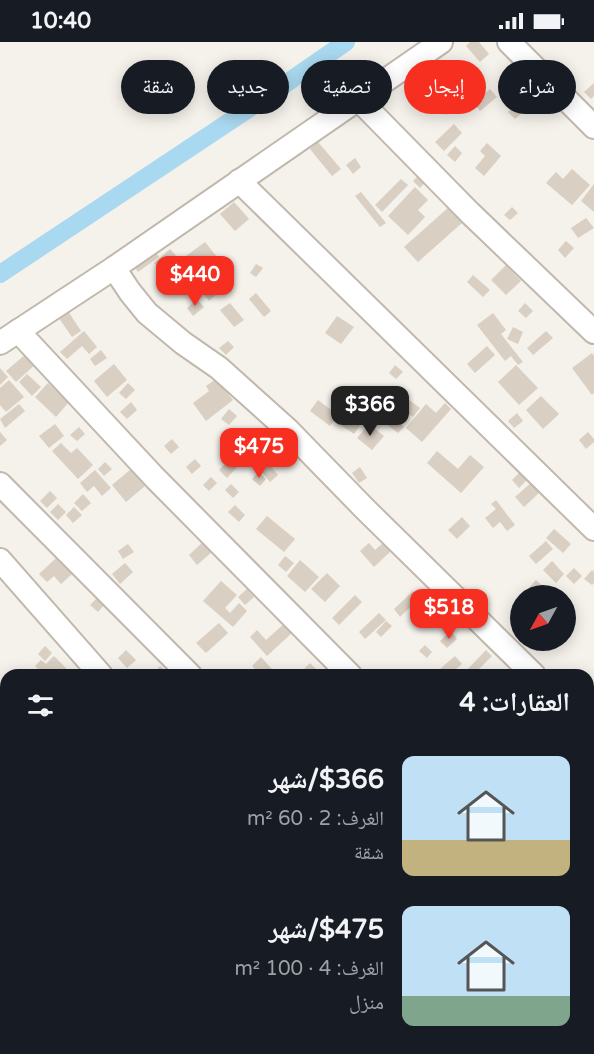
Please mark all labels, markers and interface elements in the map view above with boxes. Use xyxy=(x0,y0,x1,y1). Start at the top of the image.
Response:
text: 10:40 xyxy=(30,8,91,34)
chip: شقة xyxy=(121,60,195,114)
chip: جديد xyxy=(207,60,289,114)
chip: تصفية xyxy=(301,60,392,114)
chip: إيجار xyxy=(404,60,486,114)
chip: شراء xyxy=(498,60,576,114)
pin: $440 xyxy=(159,256,231,307)
text: $440 xyxy=(170,263,220,287)
pin: $366 xyxy=(334,386,406,437)
text: $366 xyxy=(345,393,395,417)
pin: $475 xyxy=(223,428,295,479)
text: $475 xyxy=(234,435,284,459)
north arrow xyxy=(510,585,576,651)
map controls xyxy=(510,585,576,651)
pin: $518 xyxy=(413,589,485,640)
text: $518 xyxy=(424,596,474,620)
text: العقارات: 4 xyxy=(459,687,570,718)
icon: filters xyxy=(24,689,57,722)
text: $366/شهر xyxy=(269,764,384,795)
icon: home xyxy=(450,780,522,852)
text: الغرف: 2 · 60 m² xyxy=(247,807,384,831)
text: شقة xyxy=(354,841,384,865)
text: $475/شهر xyxy=(269,914,384,945)
icon: home xyxy=(450,930,522,1002)
text: الغرف: 4 · 100 m² xyxy=(234,957,384,981)
text: منزل xyxy=(349,991,384,1015)

